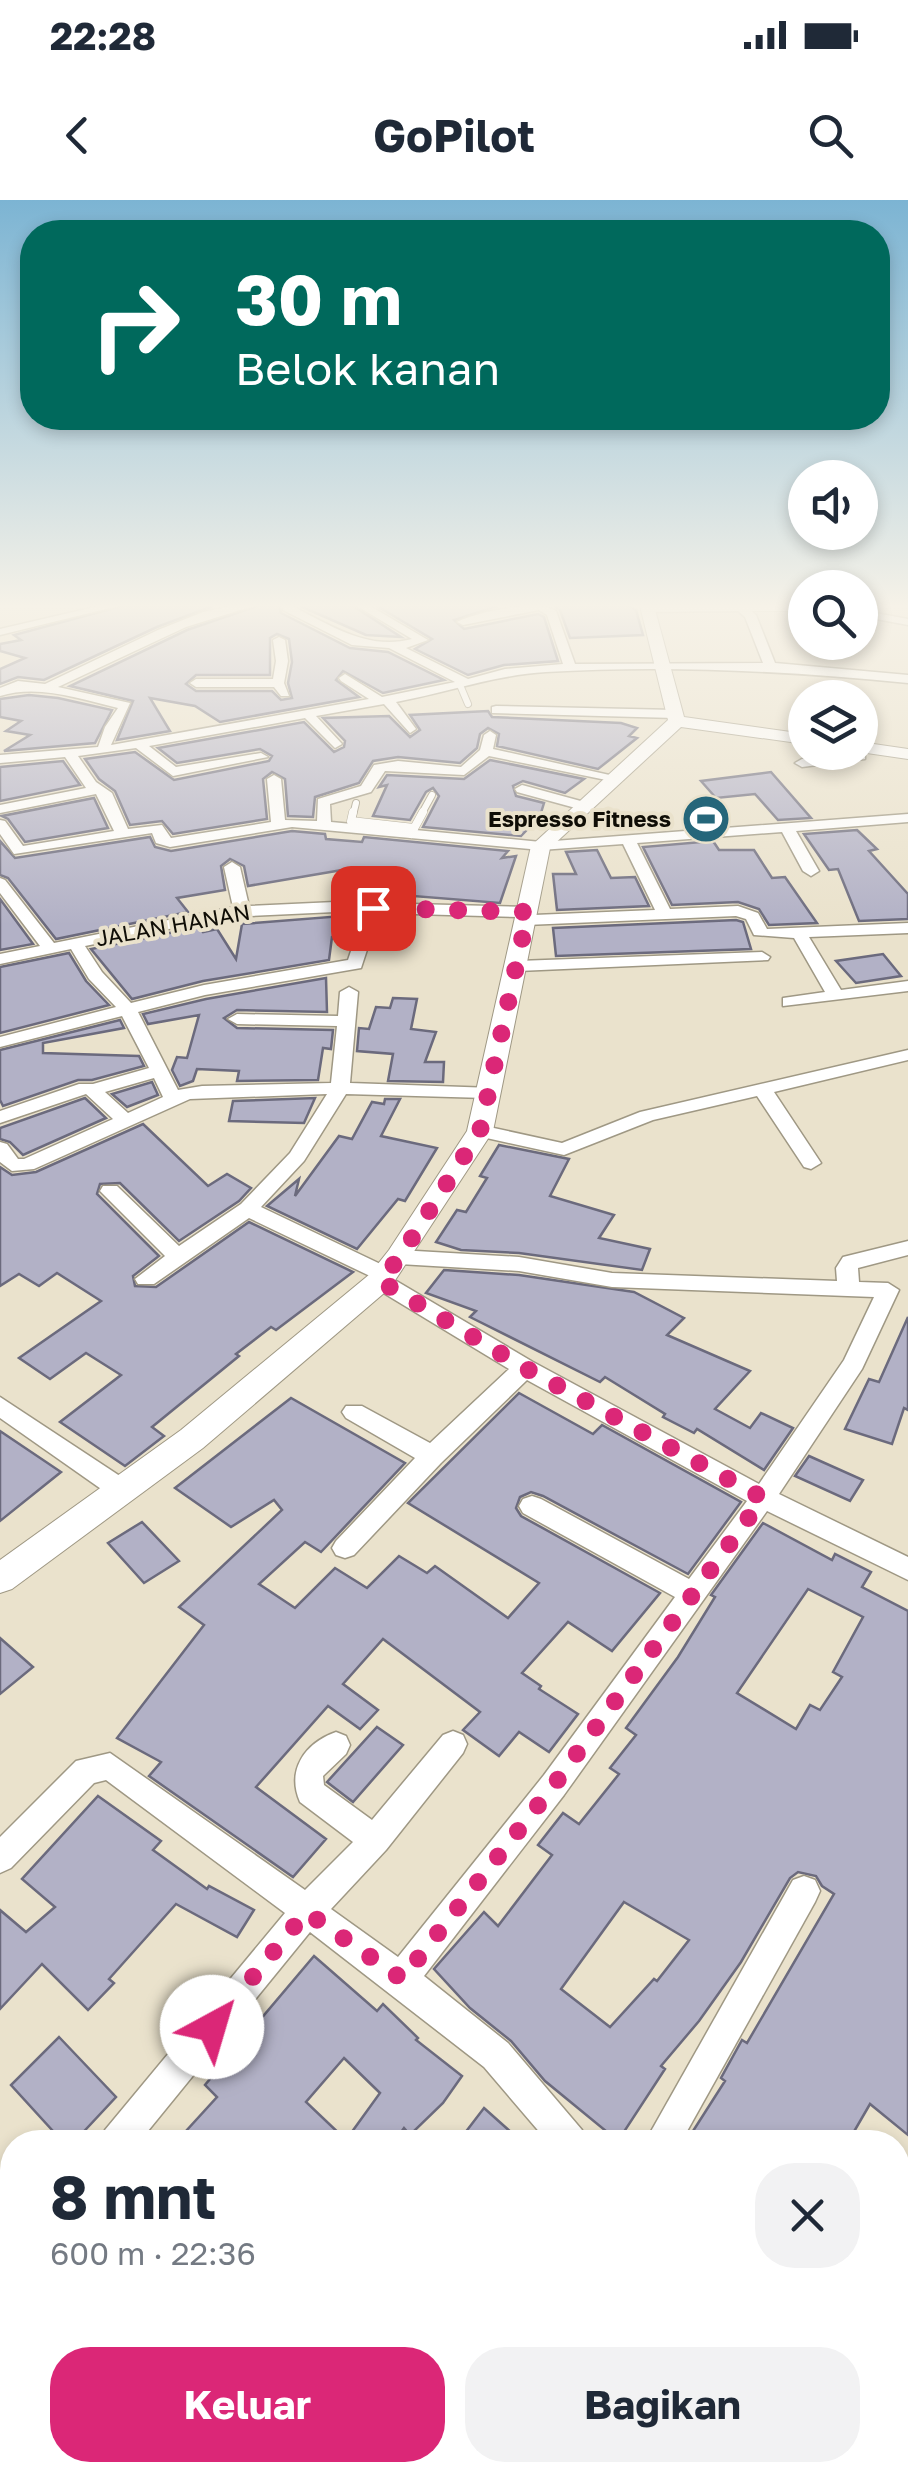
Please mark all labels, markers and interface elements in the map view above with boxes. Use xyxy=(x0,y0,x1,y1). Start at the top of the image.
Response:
text: 22:28 xyxy=(50,13,156,58)
icon: back xyxy=(50,108,105,163)
text: GoPilot xyxy=(373,108,535,162)
icon: search xyxy=(803,108,858,163)
text: 30 m xyxy=(235,256,402,340)
icon: right xyxy=(70,260,200,390)
text: Belok kanan xyxy=(235,341,500,395)
map controls xyxy=(788,460,878,770)
button: sound xyxy=(788,460,878,550)
button: search xyxy=(788,570,878,660)
button: layers xyxy=(788,680,878,770)
sports icon: Espresso Fitness xyxy=(680,793,732,845)
place label: Espresso Fitness xyxy=(488,805,671,832)
pin xyxy=(331,866,416,951)
icon: arrive xyxy=(346,881,401,936)
street label: JALAN HANAN xyxy=(94,898,252,951)
position arrow xyxy=(160,1975,264,2079)
text: 8 mnt xyxy=(50,2160,216,2232)
button: close xyxy=(755,2163,860,2268)
text: 600 m · 22:36 xyxy=(50,2234,256,2272)
button: Keluar xyxy=(50,2347,445,2462)
button: Bagikan xyxy=(465,2347,860,2462)

